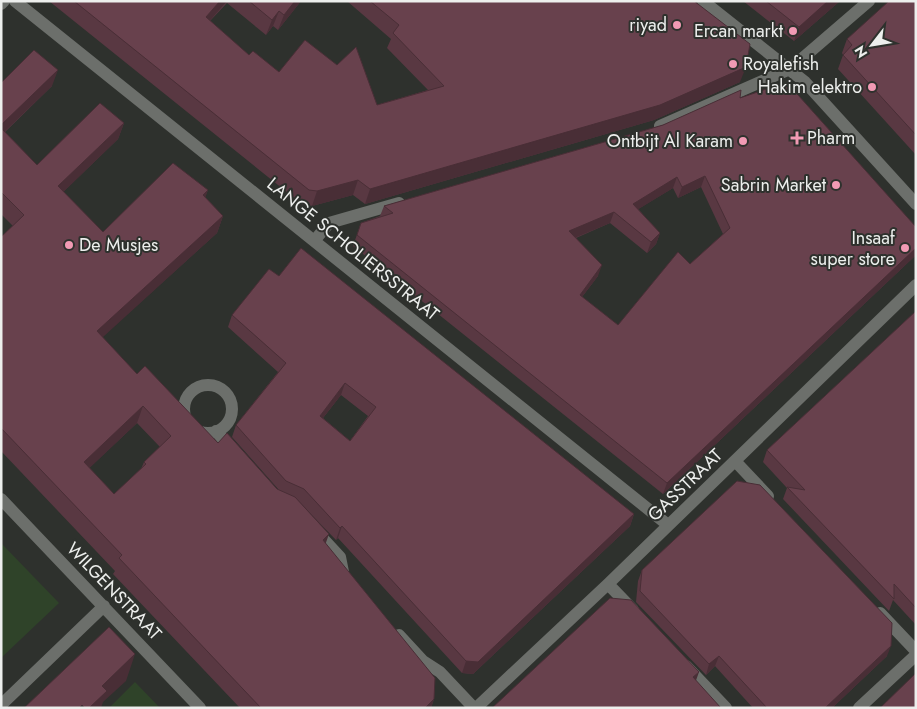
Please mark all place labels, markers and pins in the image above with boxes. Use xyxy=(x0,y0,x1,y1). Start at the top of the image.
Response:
place label: riyad xyxy=(629,12,667,38)
place label: Ercan markt xyxy=(694,18,784,44)
marker: riyad xyxy=(671,19,683,31)
marker: Ercan markt xyxy=(787,25,799,37)
place label: Royalefish xyxy=(743,51,819,77)
marker: Royalefish xyxy=(727,58,739,70)
place label: Hakim elektro xyxy=(758,74,862,100)
marker: Hakim elektro xyxy=(866,81,878,93)
place label: Pharm xyxy=(807,125,855,151)
place label: Ontbijt Al Karam xyxy=(607,128,733,154)
marker: Pharm xyxy=(791,132,803,144)
marker: Ontbijt Al Karam xyxy=(737,135,749,147)
place label: Sabrin Market xyxy=(721,172,827,198)
marker: Sabrin Market xyxy=(830,179,842,191)
place label: Insaaf super store xyxy=(811,225,896,272)
place label: De Musjes xyxy=(79,232,158,258)
marker: De Musjes xyxy=(63,239,75,251)
marker: Insaaf super store xyxy=(899,242,911,254)

